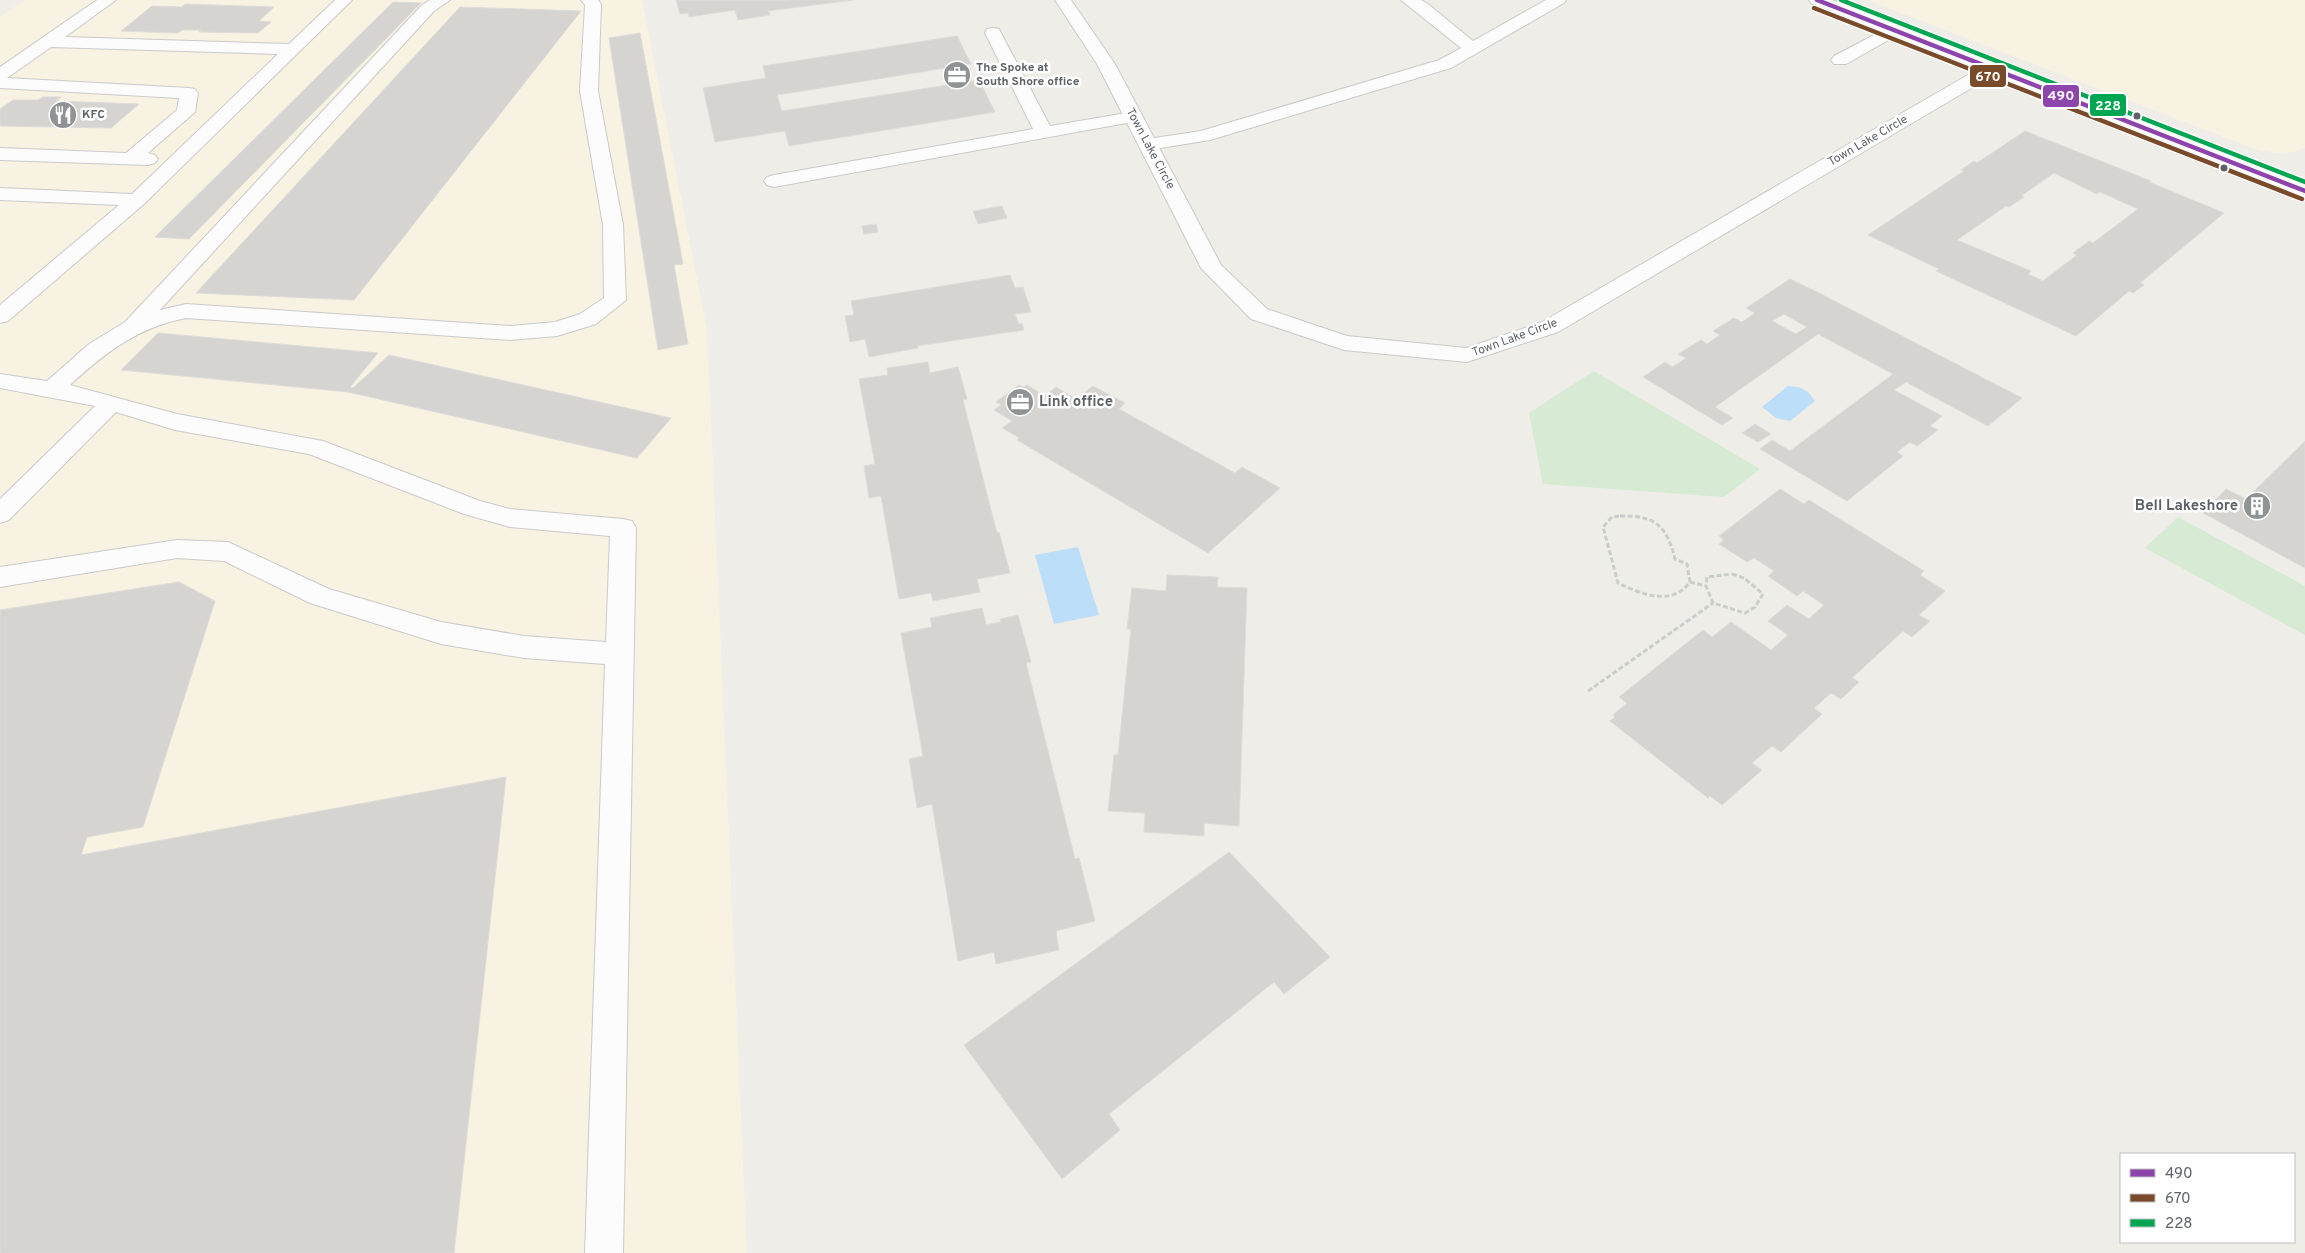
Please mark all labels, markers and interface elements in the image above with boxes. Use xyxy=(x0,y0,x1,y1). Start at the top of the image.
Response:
office icon: The Spoke at South Shore office xyxy=(942,60,972,90)
place label: The Spoke at South Shore office xyxy=(976,60,1080,90)
line badge: 670 xyxy=(1969,64,2007,88)
text: 670 xyxy=(1975,69,2001,86)
line badge: 490 xyxy=(2042,84,2080,108)
text: 490 xyxy=(2048,88,2074,105)
line badge: 228 xyxy=(2089,93,2127,117)
text: 228 xyxy=(2095,98,2121,115)
restaurant icon: KFC xyxy=(48,100,78,130)
street label: Town Lake Circle xyxy=(1122,106,1178,192)
place label: KFC xyxy=(82,107,105,123)
unlabelled marker xyxy=(2132,111,2142,121)
street label: Town Lake Circle xyxy=(1825,112,1911,170)
unlabelled marker xyxy=(2219,163,2229,173)
street label: Town Lake Circle xyxy=(1470,315,1560,361)
office icon: Link office xyxy=(1005,387,1035,417)
place label: Link office xyxy=(1039,393,1113,412)
building icon: Bell Lakeshore xyxy=(2242,491,2272,521)
place label: Bell Lakeshore xyxy=(2135,497,2238,516)
legend xyxy=(2120,1153,2295,1243)
text: 490 xyxy=(2165,1165,2193,1184)
text: 670 xyxy=(2165,1190,2191,1209)
text: 228 xyxy=(2165,1215,2193,1234)

